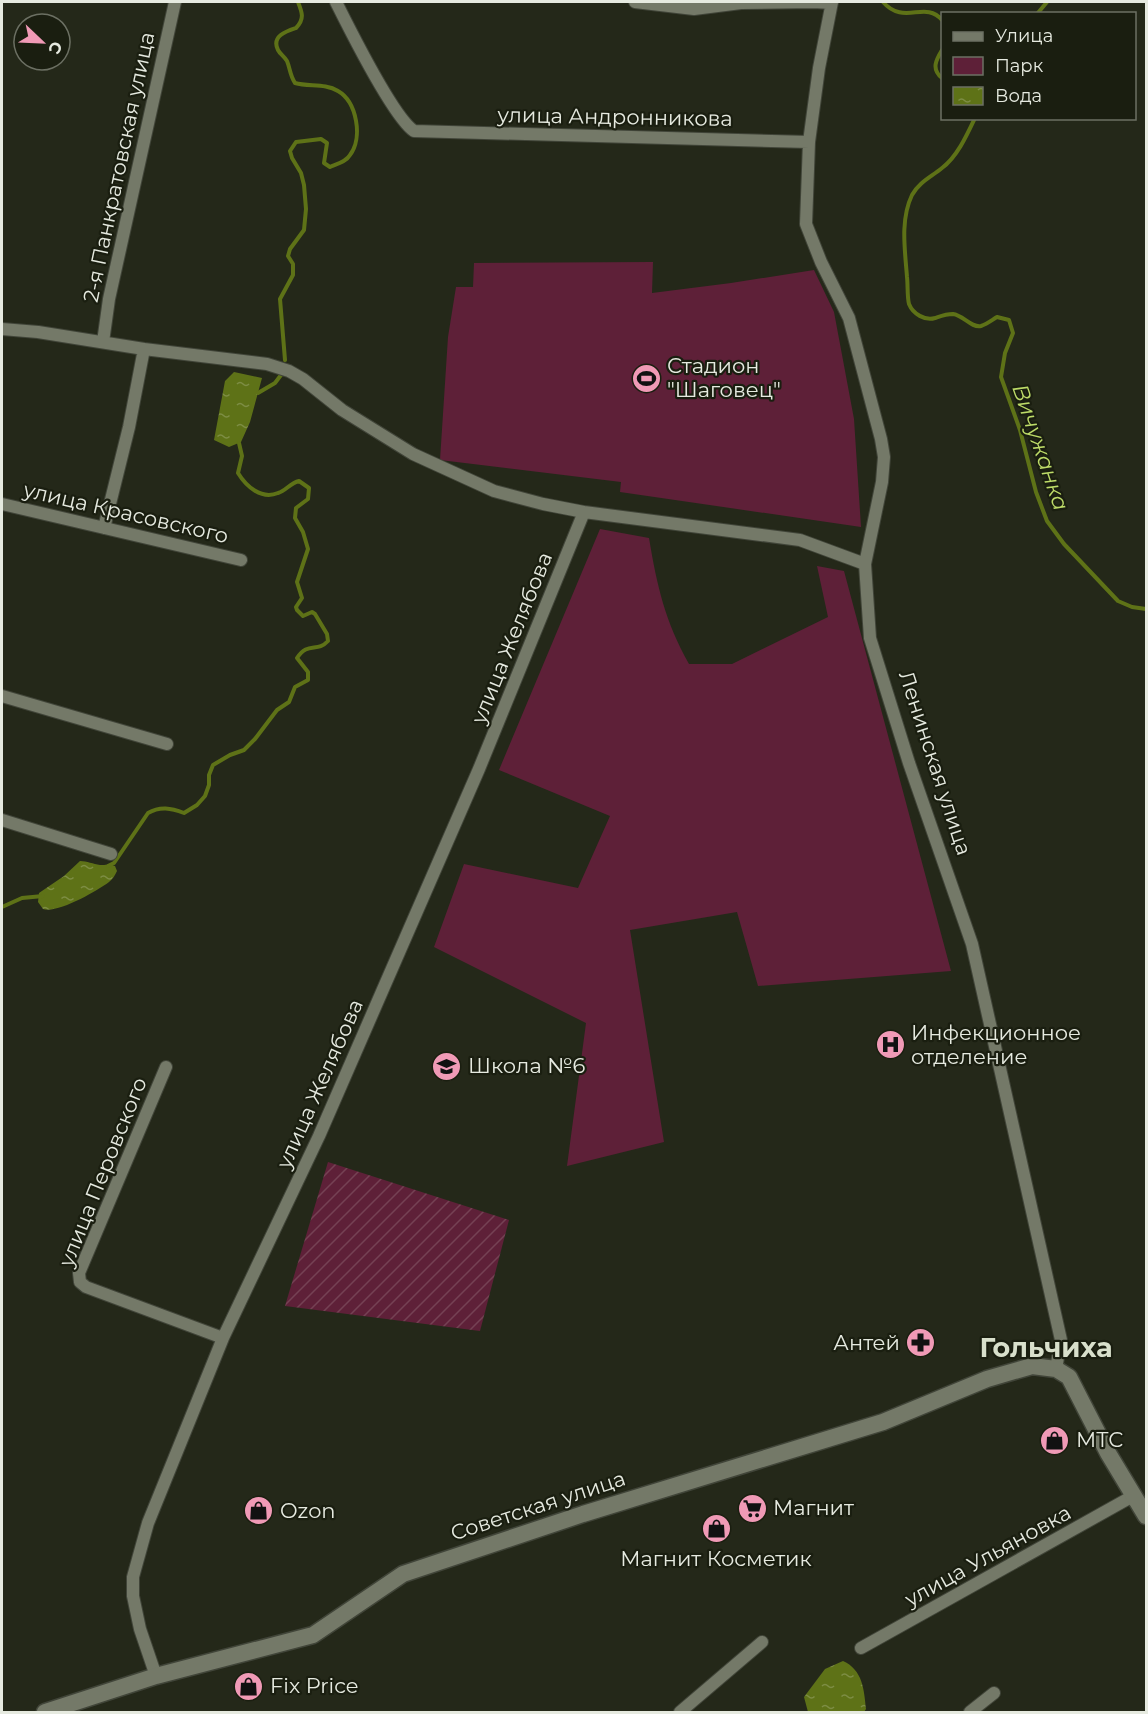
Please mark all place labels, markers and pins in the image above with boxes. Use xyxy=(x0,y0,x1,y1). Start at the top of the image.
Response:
place label: Стадион "Шаговец" xyxy=(667,353,781,402)
sports icon: Стадион "Шаговец" xyxy=(630,362,662,394)
place label: Инфекционное отделение xyxy=(911,1020,1081,1069)
hospital icon: Инфекционное отделение xyxy=(874,1029,906,1061)
school or university icon: Школа №6 xyxy=(431,1050,463,1082)
place label: Школа №6 xyxy=(468,1053,585,1078)
pharmacy icon: Антей xyxy=(905,1327,937,1359)
place label: Антей xyxy=(833,1330,900,1355)
shop icon: МТС xyxy=(1039,1424,1071,1456)
place label: МТС xyxy=(1076,1427,1123,1452)
supermarket icon: Магнит xyxy=(736,1492,768,1524)
shop icon: Ozon xyxy=(243,1495,275,1527)
place label: Магнит xyxy=(773,1495,854,1520)
place label: Ozon xyxy=(280,1498,336,1523)
shop icon: Магнит Косметик xyxy=(700,1512,732,1544)
place label: Магнит Косметик xyxy=(620,1546,812,1571)
shop icon: Fix Price xyxy=(233,1670,265,1702)
place label: Fix Price xyxy=(270,1673,359,1698)

